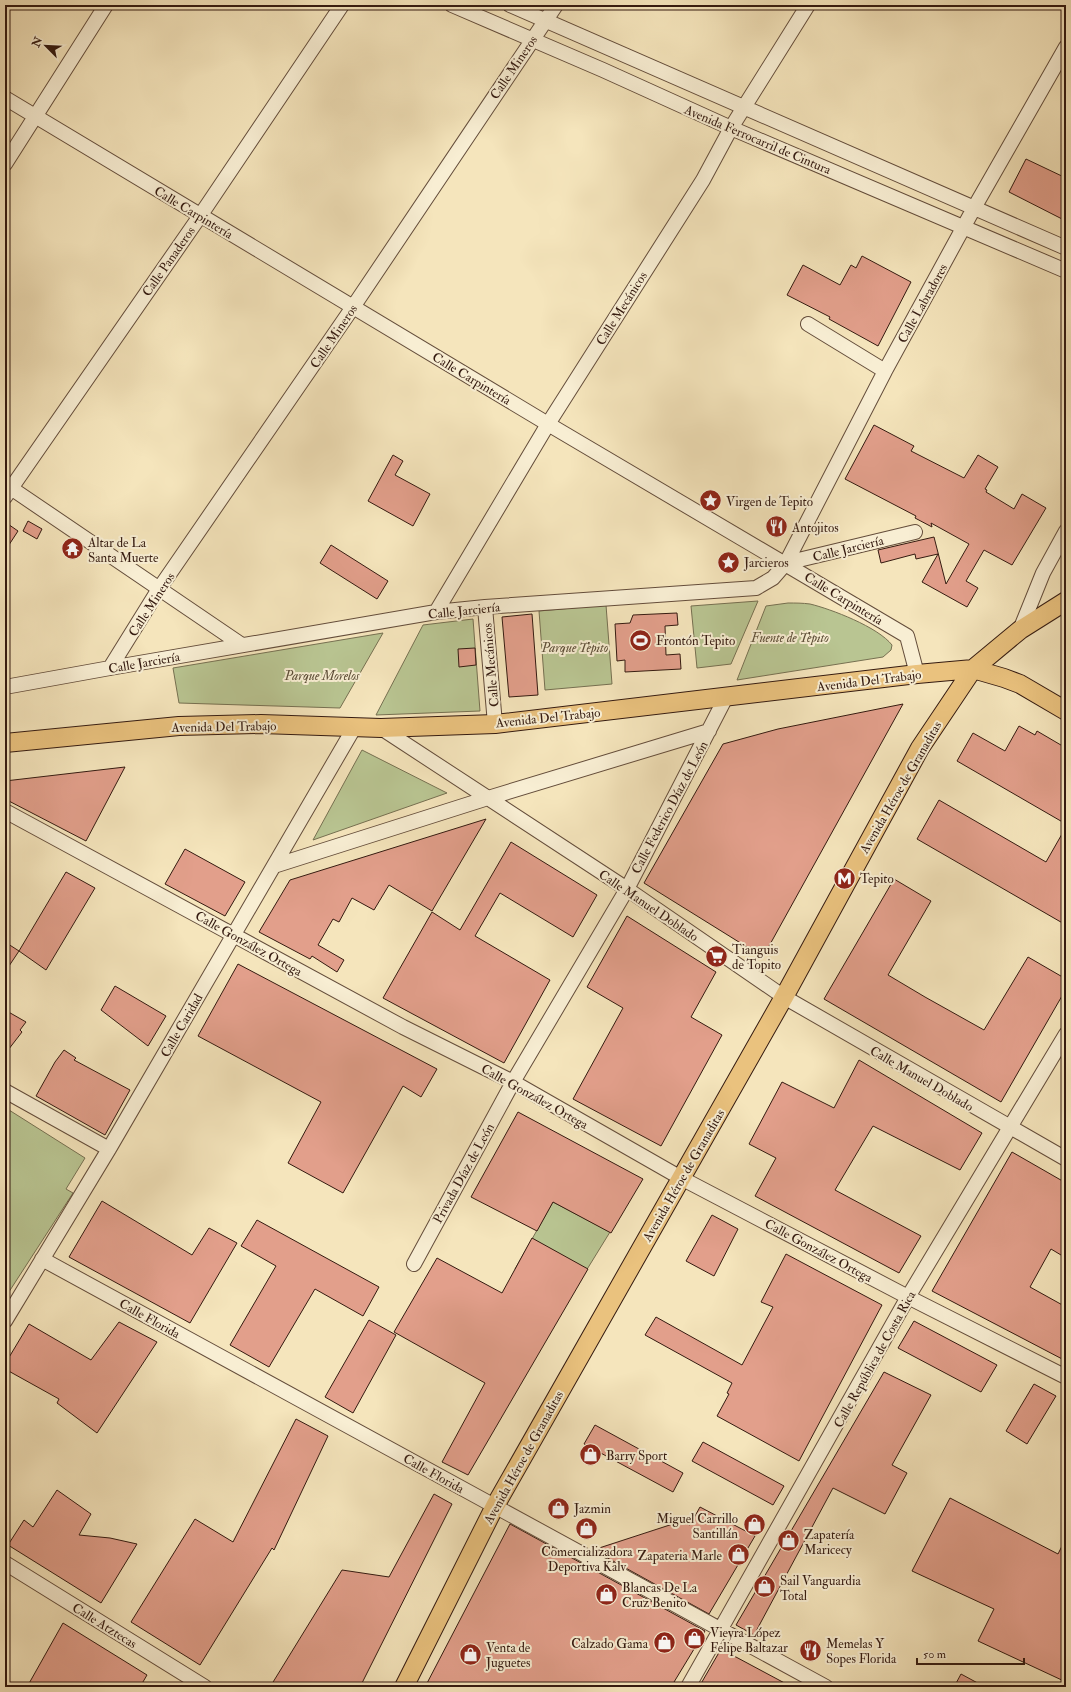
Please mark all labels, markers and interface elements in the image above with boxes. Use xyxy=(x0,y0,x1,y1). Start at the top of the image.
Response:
north arrow xyxy=(26,26,66,66)
street label: Calle Mineros xyxy=(487,32,541,102)
text: N xyxy=(29,34,46,50)
street label: Avenida Ferrocarril de Cintura xyxy=(681,101,834,178)
street label: Calle Carpintería xyxy=(151,183,236,244)
street label: Calle Panaderos xyxy=(139,223,199,300)
street label: Calle Labradores xyxy=(894,261,952,346)
street label: Calle Mecánicos xyxy=(593,268,651,348)
street label: Calle Mineros xyxy=(307,301,361,371)
street label: Calle Carpintería xyxy=(429,349,514,410)
place icon: Virgen de Tepito xyxy=(698,488,724,514)
place label: Virgen de Tepito xyxy=(726,494,813,511)
restaurant icon: Antojitos xyxy=(763,514,789,540)
place label: Antojitos xyxy=(791,520,839,536)
street label: Calle Jarciería xyxy=(811,532,886,565)
place label: Altar de La Santa Muerte xyxy=(87,535,159,566)
temple icon: Altar de La Santa Muerte xyxy=(60,536,86,562)
place icon: Jarcieros xyxy=(716,549,742,575)
place label: Jarcieros xyxy=(743,555,789,571)
street label: Calle Mineros xyxy=(125,569,179,640)
street label: Calle Carpintería xyxy=(801,569,886,630)
street label: Calle Jarciería xyxy=(427,599,502,623)
street label: Calle Mecánicos xyxy=(479,622,503,707)
sports icon: Frontón Tepito xyxy=(628,627,654,653)
park label: Fuente de Tepito xyxy=(750,630,829,646)
place label: Frontón Tepito xyxy=(656,633,735,650)
park label: Parque Tepito xyxy=(541,640,609,656)
street label: Calle Jarciería xyxy=(107,649,182,677)
street label: Avenida Del Trabajo xyxy=(815,667,922,695)
park label: Parque Morelos xyxy=(284,668,360,684)
street label: Avenida Del Trabajo xyxy=(494,705,601,732)
street label: Avenida Del Trabajo xyxy=(170,718,277,736)
street label: Avenida Héroe de Granaditas xyxy=(856,718,946,857)
street label: Calle Federico Díaz de León xyxy=(628,738,712,877)
metro station icon: Tepito xyxy=(832,865,858,891)
street label: Calle Manuel Doblado xyxy=(596,867,701,945)
place label: Tepito xyxy=(860,871,894,888)
street label: Calle González Ortega xyxy=(192,908,305,980)
place label: Tianguis de Topito xyxy=(732,942,781,974)
supermarket icon: Tianguis de Topito xyxy=(704,943,730,969)
street label: Calle Caridad xyxy=(157,990,207,1060)
street label: Calle Manuel Doblado xyxy=(867,1043,976,1115)
street label: Calle González Ortega xyxy=(478,1061,591,1133)
street label: Avenida Héroe de Granaditas xyxy=(639,1106,729,1245)
street label: Privada Díaz de León xyxy=(430,1120,498,1226)
street label: Calle González Ortega xyxy=(762,1216,876,1286)
street label: Calle República de Costa Rica xyxy=(830,1288,920,1431)
street label: Calle Florida xyxy=(116,1296,183,1342)
street label: Avenida Héroe de Granaditas xyxy=(480,1387,568,1528)
shop icon: Barry Sport xyxy=(578,1442,604,1468)
place label: Barry Sport xyxy=(606,1448,667,1465)
street label: Calle Florida xyxy=(400,1451,467,1497)
shop icon: Jazmin xyxy=(546,1495,572,1521)
place label: Jazmin xyxy=(573,1501,611,1517)
place label: Miguel Carrillo Santillán xyxy=(656,1511,738,1542)
shop icon: Miguel Carrillo Santillán xyxy=(741,1512,767,1538)
shop icon: Comercializadora Deportiva Kalv xyxy=(574,1516,600,1542)
place label: Zapatería Maricecy xyxy=(804,1527,855,1559)
shop icon: Zapatería Maricecy xyxy=(776,1528,802,1554)
shop icon: Zapateria Marle xyxy=(725,1542,751,1568)
place label: Comercializadora Deportiva Kalv xyxy=(541,1544,633,1576)
place label: Zapateria Marle xyxy=(638,1548,723,1565)
place label: Sail Vanguardia Total xyxy=(780,1573,861,1604)
shop icon: Sail Vanguardia Total xyxy=(751,1574,777,1600)
place label: Blancas De La Cruz Benito xyxy=(622,1580,698,1611)
shop icon: Blancas De La Cruz Benito xyxy=(594,1581,620,1607)
street label: Calle Atztecas xyxy=(69,1600,140,1652)
place label: Vieyra López Felipe Baltazar xyxy=(710,1625,788,1657)
shop icon: Vieyra López Felipe Baltazar xyxy=(681,1626,707,1652)
shop icon: Calzado Gama xyxy=(651,1630,677,1656)
place label: Calzado Gama xyxy=(571,1636,649,1652)
place label: Memelas Y Sopes Florida xyxy=(826,1636,897,1668)
restaurant icon: Memelas Y Sopes Florida xyxy=(798,1637,824,1663)
place label: Venta de Juguetes xyxy=(485,1640,531,1671)
scale bar xyxy=(917,1640,1024,1666)
shop icon: Venta de Juguetes xyxy=(457,1641,483,1667)
text: 50 m xyxy=(923,1647,947,1662)

